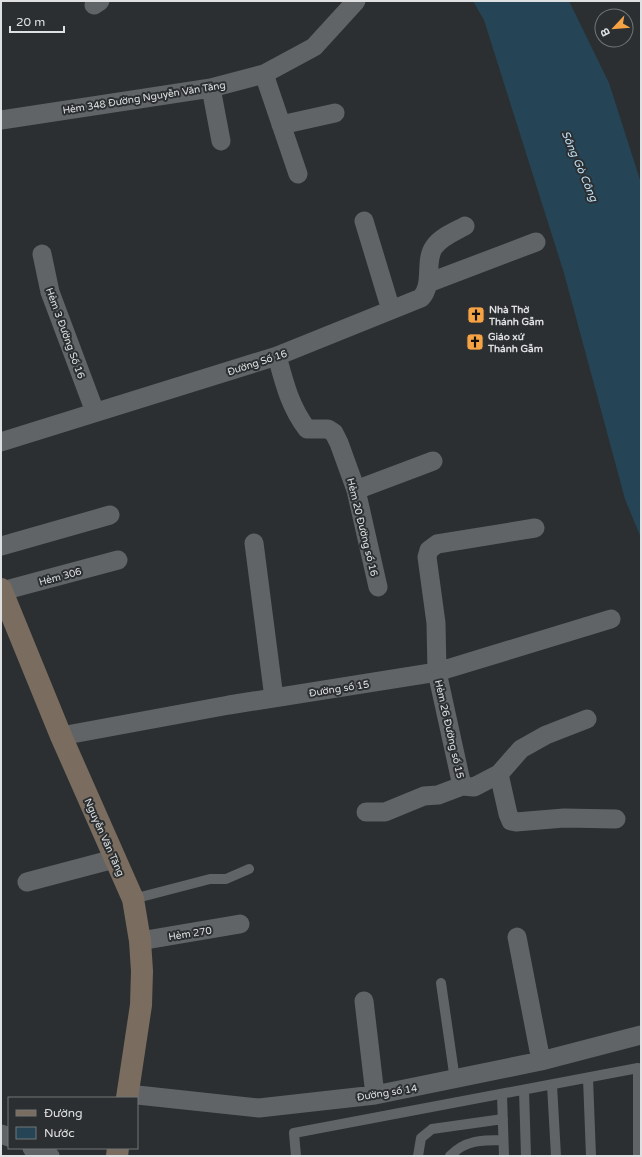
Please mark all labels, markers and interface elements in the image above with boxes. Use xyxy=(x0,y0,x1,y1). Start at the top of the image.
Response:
scale bar xyxy=(10,8,64,34)
north arrow xyxy=(594,8,634,48)
text: 20 m xyxy=(16,15,45,29)
text: B xyxy=(598,26,613,38)
street label: Hẻm 348 Đường Nguyễn Văn Tăng xyxy=(62,79,227,117)
water label: Sông Gò Công xyxy=(559,129,601,205)
street label: Hẻm 3 Đường Số 16 xyxy=(43,286,87,380)
place label: Nhà Thờ Thánh Gẫm xyxy=(488,304,544,328)
church icon: Nhà Thờ Thánh Gẫm xyxy=(466,305,486,325)
place label: Giáo xứ Thánh Gẫm xyxy=(487,331,543,355)
church icon: Giáo xứ Thánh Gẫm xyxy=(465,332,485,352)
street label: Đường Số 16 xyxy=(226,348,289,378)
street label: Hẻm 20 Đường số 16 xyxy=(344,477,380,578)
street label: Hẻm 306 xyxy=(38,566,83,588)
street label: Đường số 15 xyxy=(308,678,370,700)
street label: Hẻm 26 Đường số 15 xyxy=(432,679,466,780)
street label: Nguyễn Văn Tăng xyxy=(82,797,127,878)
street label: Hẻm 270 xyxy=(168,925,213,943)
street label: Đường số 14 xyxy=(356,1082,418,1104)
legend xyxy=(8,1097,138,1149)
text: Đường xyxy=(44,1106,83,1120)
text: Nước xyxy=(44,1126,75,1140)

